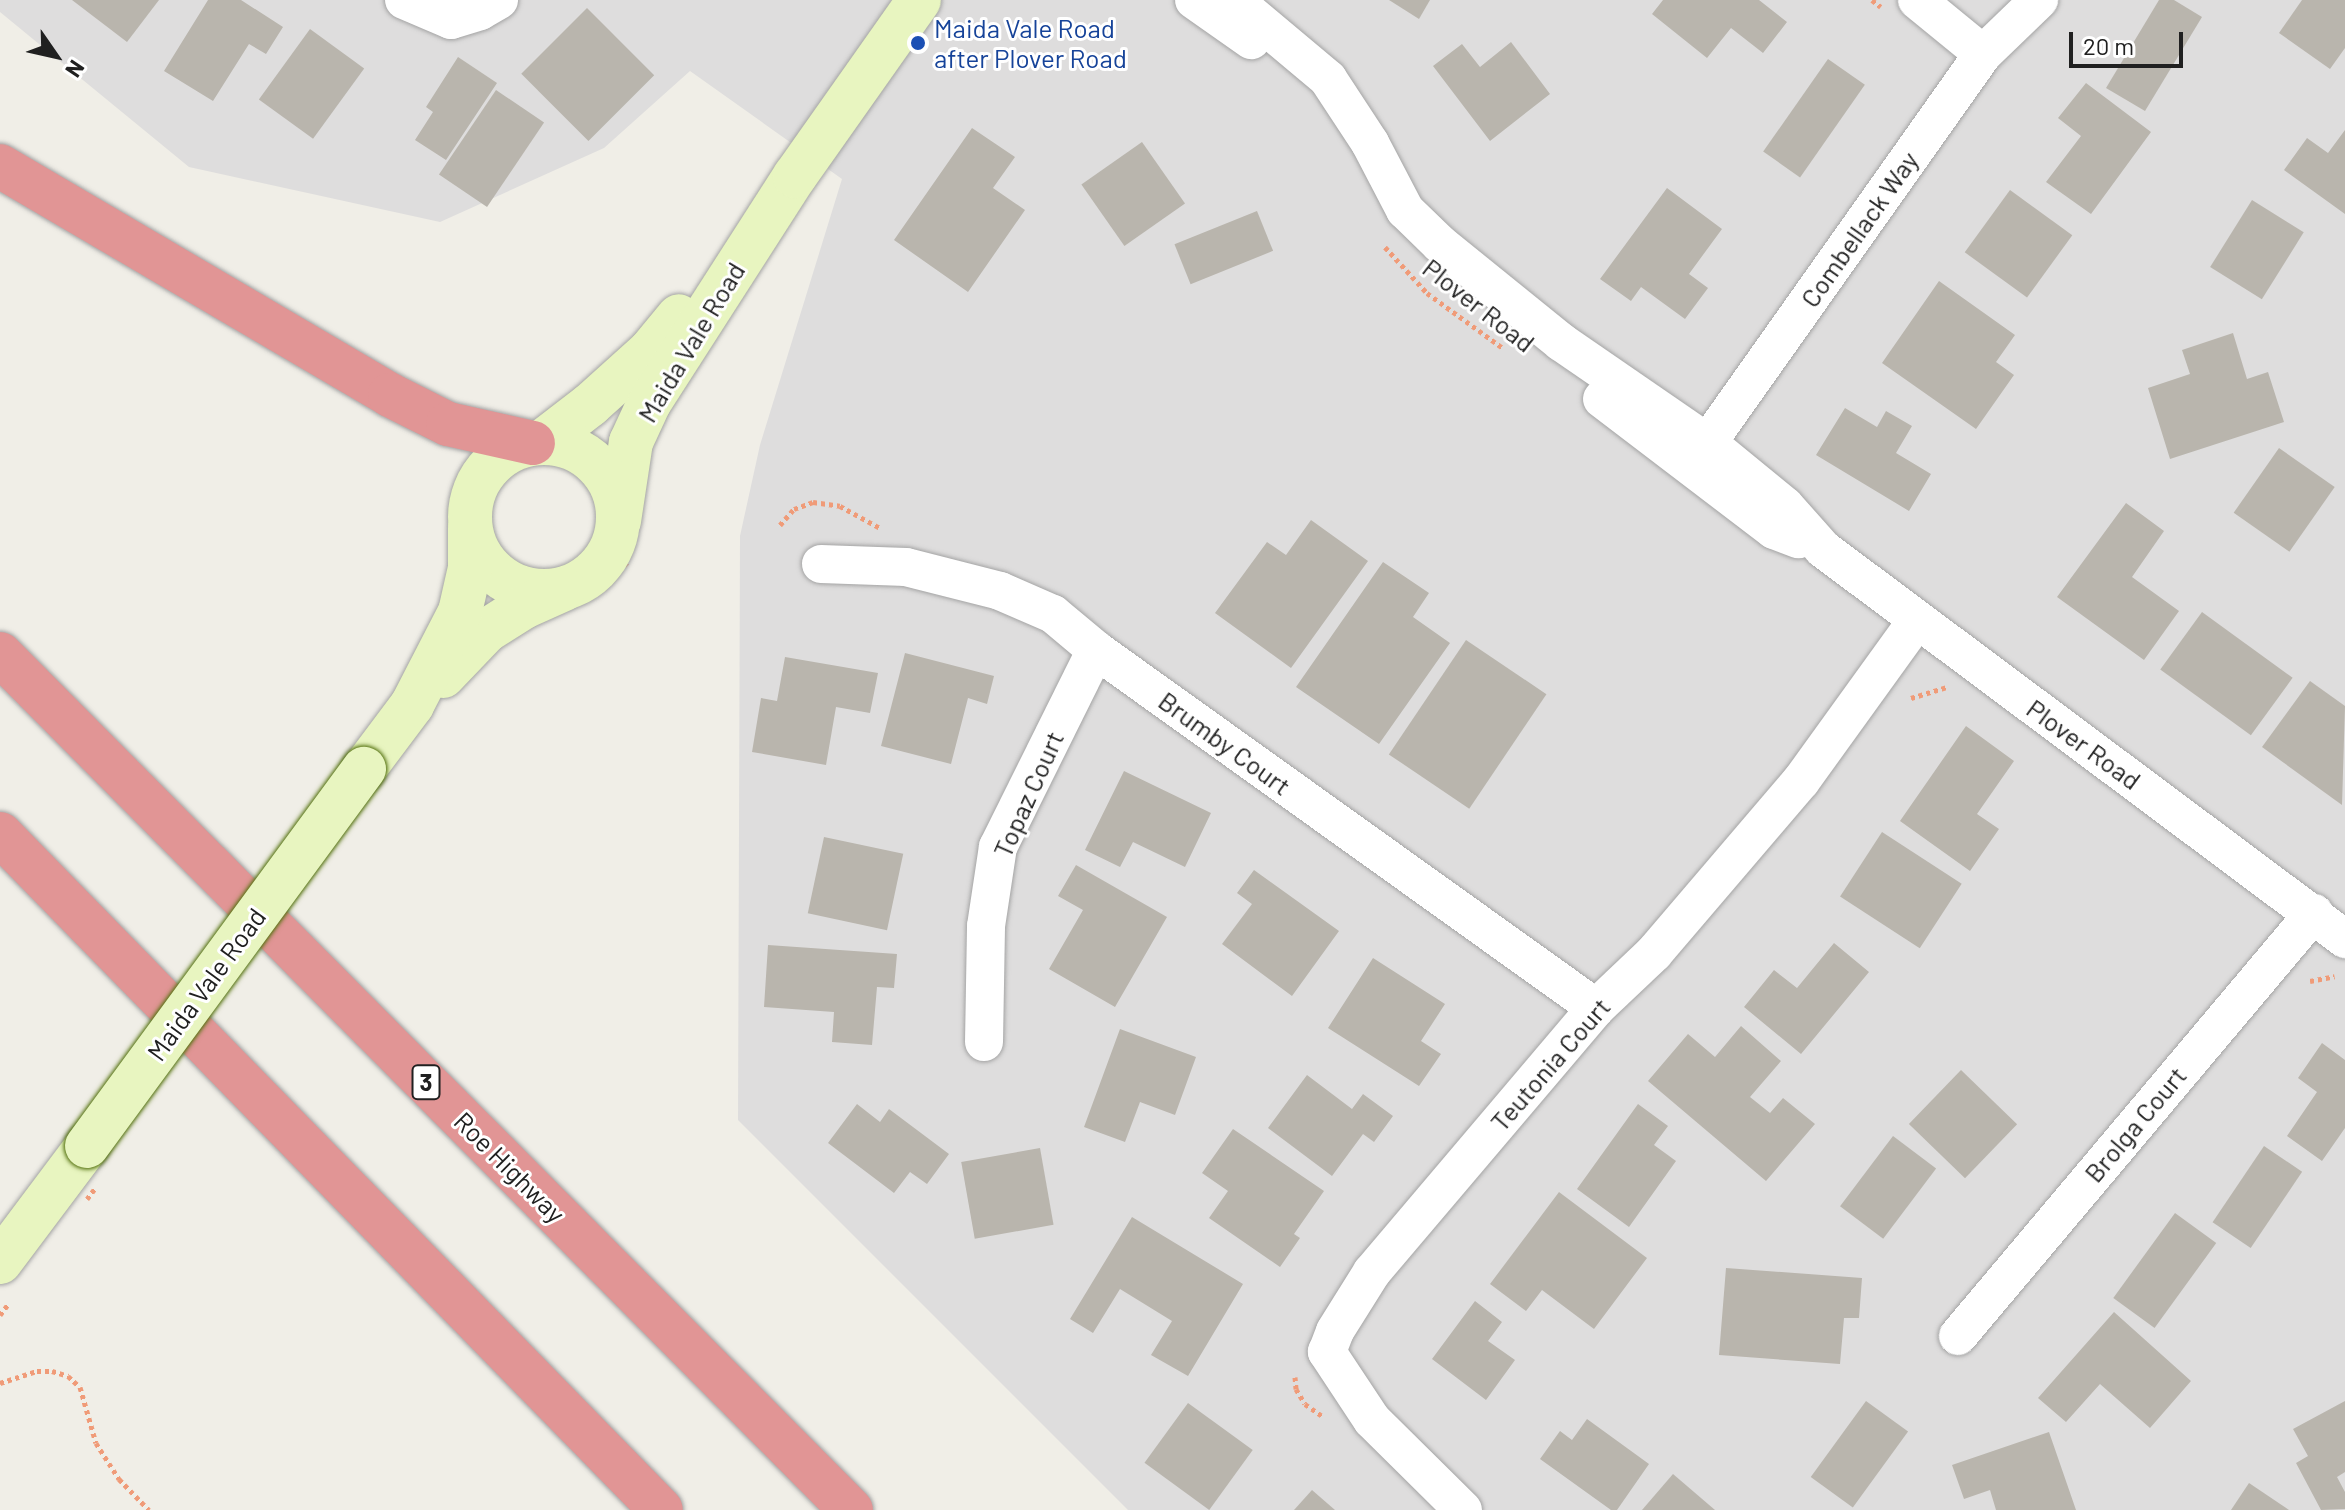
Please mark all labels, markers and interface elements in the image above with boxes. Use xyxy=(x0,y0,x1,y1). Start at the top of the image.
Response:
place label: Maida Vale Road after Plover Road xyxy=(934,12,1127,74)
north arrow xyxy=(16,16,96,96)
scale bar xyxy=(2073,16,2187,66)
text: 20 m xyxy=(2083,31,2134,60)
marker: Maida Vale Road after Plover Road xyxy=(909,34,927,52)
text: N xyxy=(61,56,91,83)
street label: Combellack Way xyxy=(1794,145,1924,313)
street label: Plover Road xyxy=(1417,252,1541,358)
street label: Maida Vale Road xyxy=(631,256,751,428)
street label: Brumby Court xyxy=(1153,685,1297,801)
street label: Plover Road xyxy=(2021,692,2147,796)
street label: Topaz Court xyxy=(986,726,1070,862)
street label: Maida Vale Road xyxy=(140,902,272,1066)
street label: Teutonia Court xyxy=(1484,991,1616,1137)
street label: Brolga Court xyxy=(2078,1060,2192,1188)
road number: 3 xyxy=(410,1062,442,1102)
street label: Roe Highway xyxy=(448,1105,572,1229)

